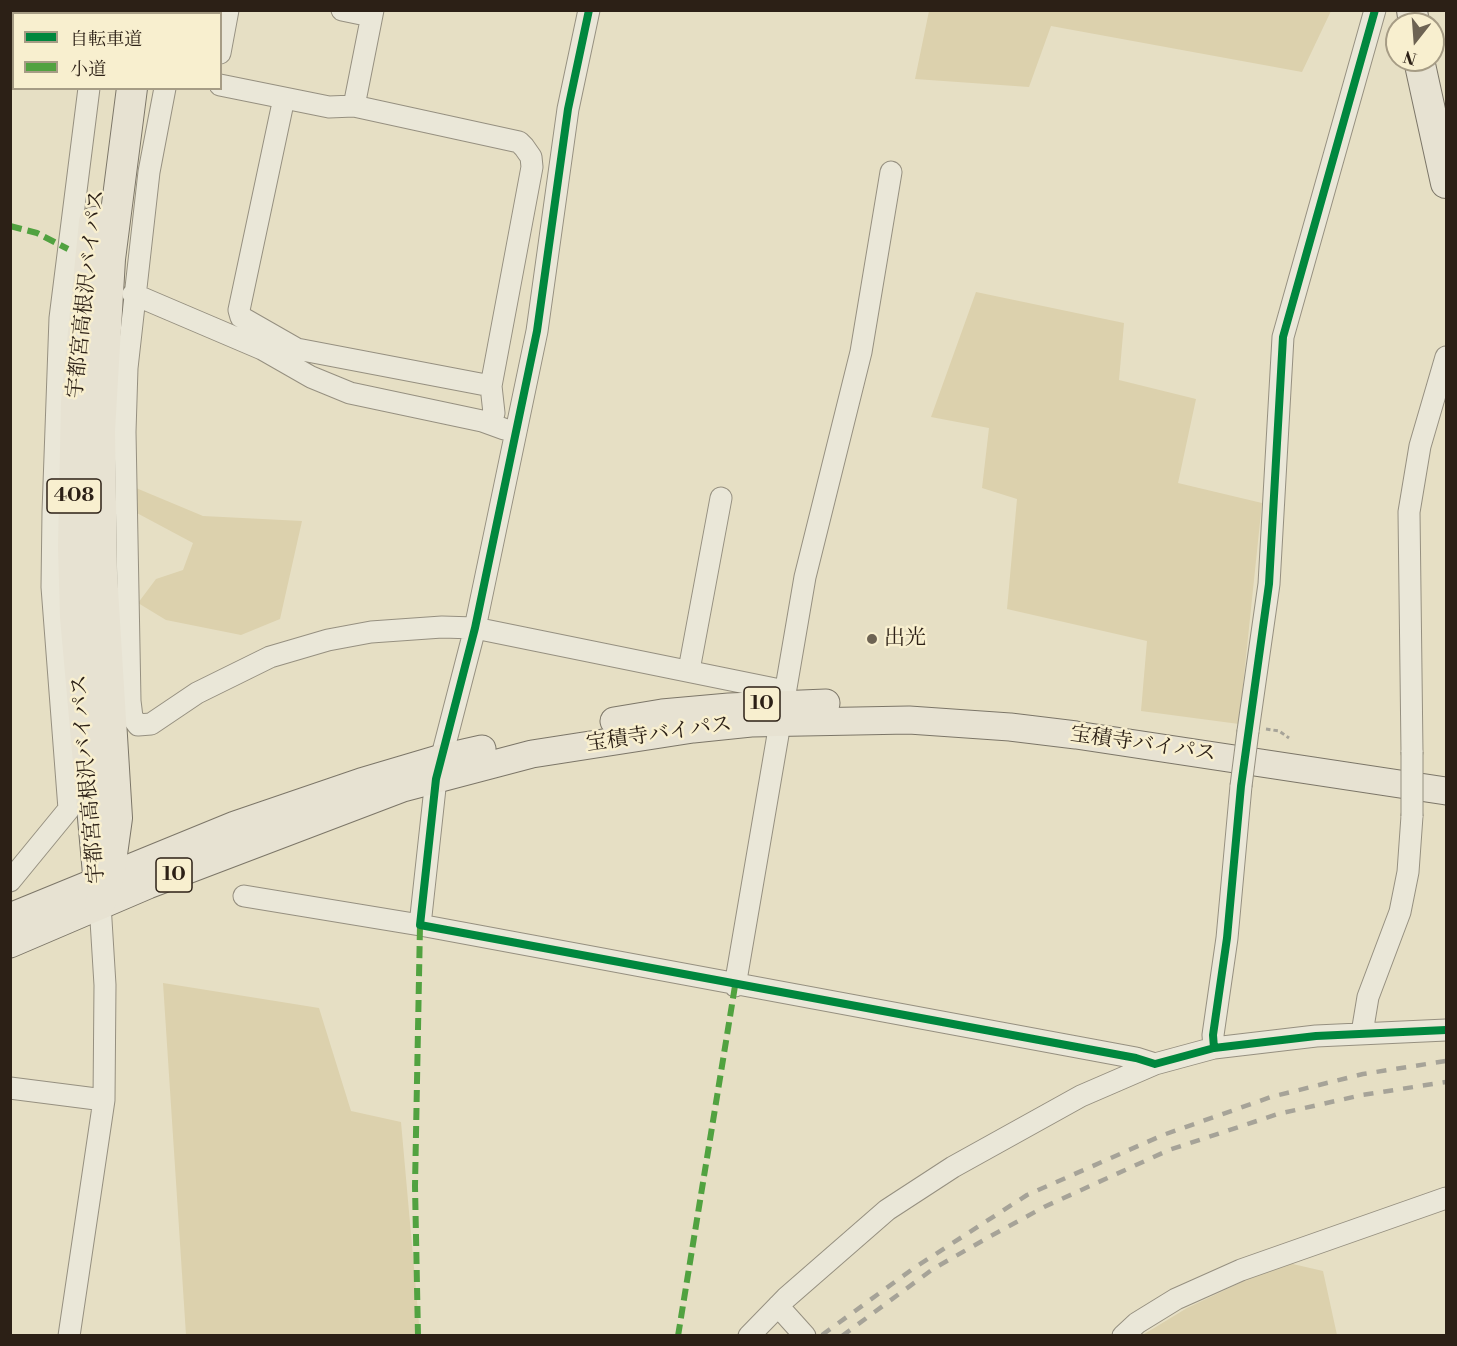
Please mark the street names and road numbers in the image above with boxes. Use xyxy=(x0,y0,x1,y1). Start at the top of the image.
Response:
street label: 宇都宮高根沢バイパス xyxy=(63,188,111,400)
road number: 408 xyxy=(47,479,101,513)
street label: 宇都宮高根沢バイパス xyxy=(67,673,111,885)
road number: 10 xyxy=(744,687,780,721)
street label: 宝積寺バイパス xyxy=(584,712,734,758)
street label: 宝積寺バイパス xyxy=(1068,722,1218,768)
road number: 10 xyxy=(156,858,192,892)

